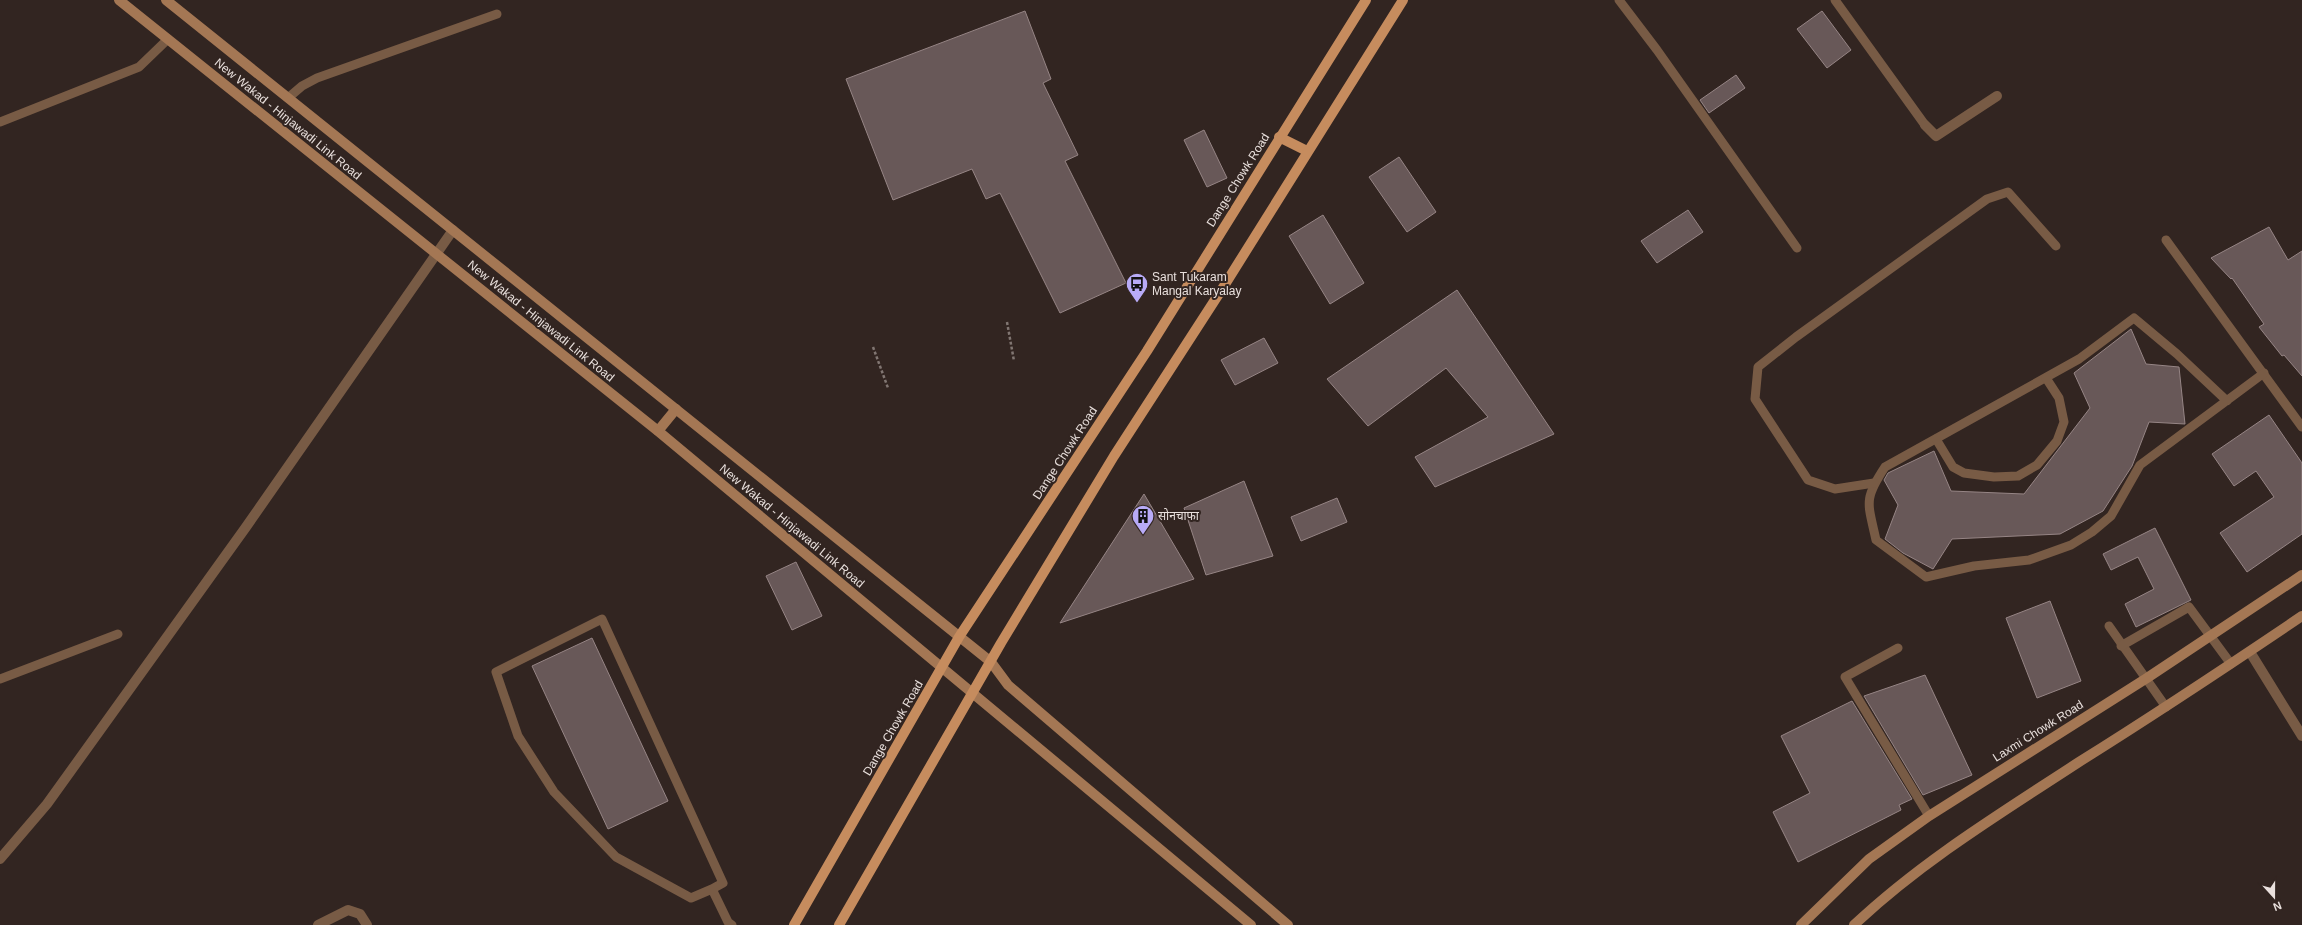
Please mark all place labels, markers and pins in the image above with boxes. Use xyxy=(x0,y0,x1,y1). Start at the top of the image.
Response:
place label: Sant Tukaram Mangal Karyalay xyxy=(1152,270,1241,298)
bus stop icon: Sant Tukaram Mangal Karyalay xyxy=(1124,271,1150,304)
building icon: सोनचाफा xyxy=(1130,503,1156,536)
place label: सोनचाफा xyxy=(1158,508,1200,523)

